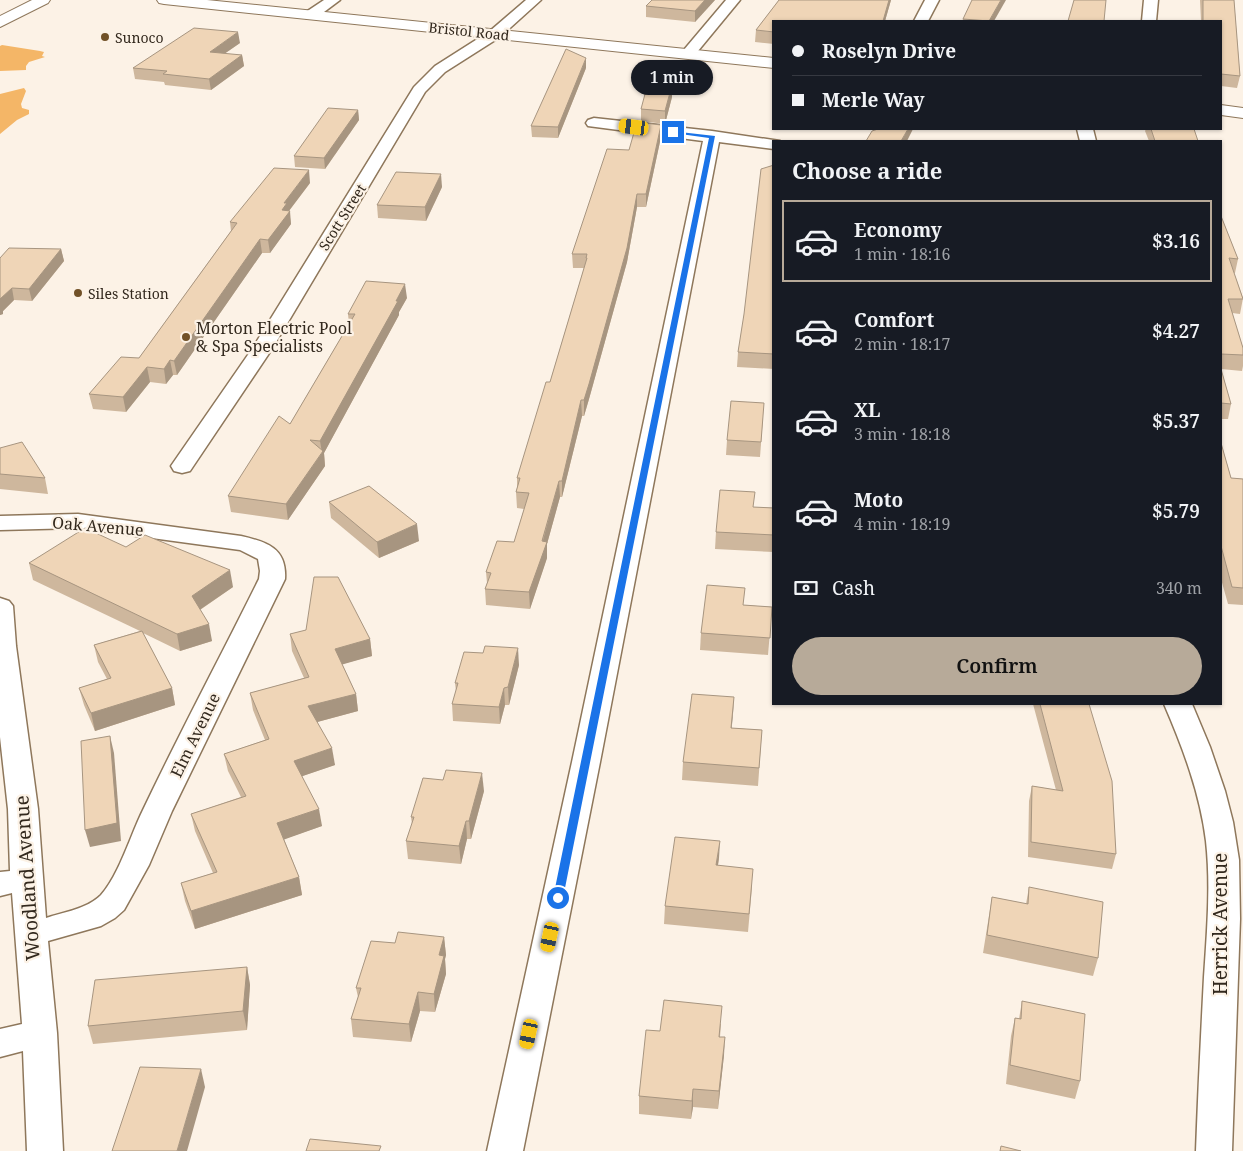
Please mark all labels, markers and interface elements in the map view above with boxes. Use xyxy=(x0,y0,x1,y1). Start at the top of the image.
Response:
street label: Bristol Road xyxy=(428,17,511,45)
place label: Sunoco xyxy=(115,28,164,47)
marker: Sunoco xyxy=(99,31,111,43)
text: Roselyn Drive xyxy=(822,38,956,64)
callout: 1 min xyxy=(632,59,714,94)
text: 1 min xyxy=(650,66,694,88)
text: Merle Way xyxy=(822,87,924,113)
car xyxy=(618,118,649,136)
route end xyxy=(662,121,684,143)
text: Choose a ride xyxy=(792,155,942,185)
street label: Scott Street xyxy=(314,180,370,254)
text: Economy xyxy=(854,217,942,243)
icon: car xyxy=(794,219,839,264)
text: $3.16 xyxy=(1152,228,1200,254)
text: 1 min · 18:16 xyxy=(854,243,950,265)
place label: Siles Station xyxy=(88,284,169,303)
marker: Siles Station xyxy=(72,287,84,299)
text: Comfort xyxy=(854,307,934,333)
icon: car xyxy=(794,309,839,354)
place label: Morton Electric Pool & Spa Specialists xyxy=(196,317,352,357)
text: $4.27 xyxy=(1152,318,1200,344)
marker: Morton Electric Pool & Spa Specialists xyxy=(180,331,192,343)
text: 2 min · 18:17 xyxy=(854,333,950,355)
text: XL xyxy=(854,397,880,423)
icon: car xyxy=(794,399,839,444)
text: $5.37 xyxy=(1152,408,1200,434)
text: 3 min · 18:18 xyxy=(854,423,950,445)
text: Moto xyxy=(854,487,903,513)
icon: car xyxy=(794,489,839,534)
text: $5.79 xyxy=(1152,498,1200,524)
street label: Oak Avenue xyxy=(51,511,145,541)
text: 4 min · 18:19 xyxy=(854,513,950,535)
icon: cash xyxy=(792,574,820,602)
text: Cash xyxy=(832,575,875,601)
text: 340 m xyxy=(1156,577,1202,599)
button: Confirm xyxy=(792,637,1202,695)
street label: Elm Avenue xyxy=(165,689,225,781)
street label: Woodland Avenue xyxy=(8,794,46,962)
street label: Herrick Avenue xyxy=(1207,853,1233,995)
route start xyxy=(547,887,569,909)
car xyxy=(539,921,560,953)
car xyxy=(518,1018,539,1050)

